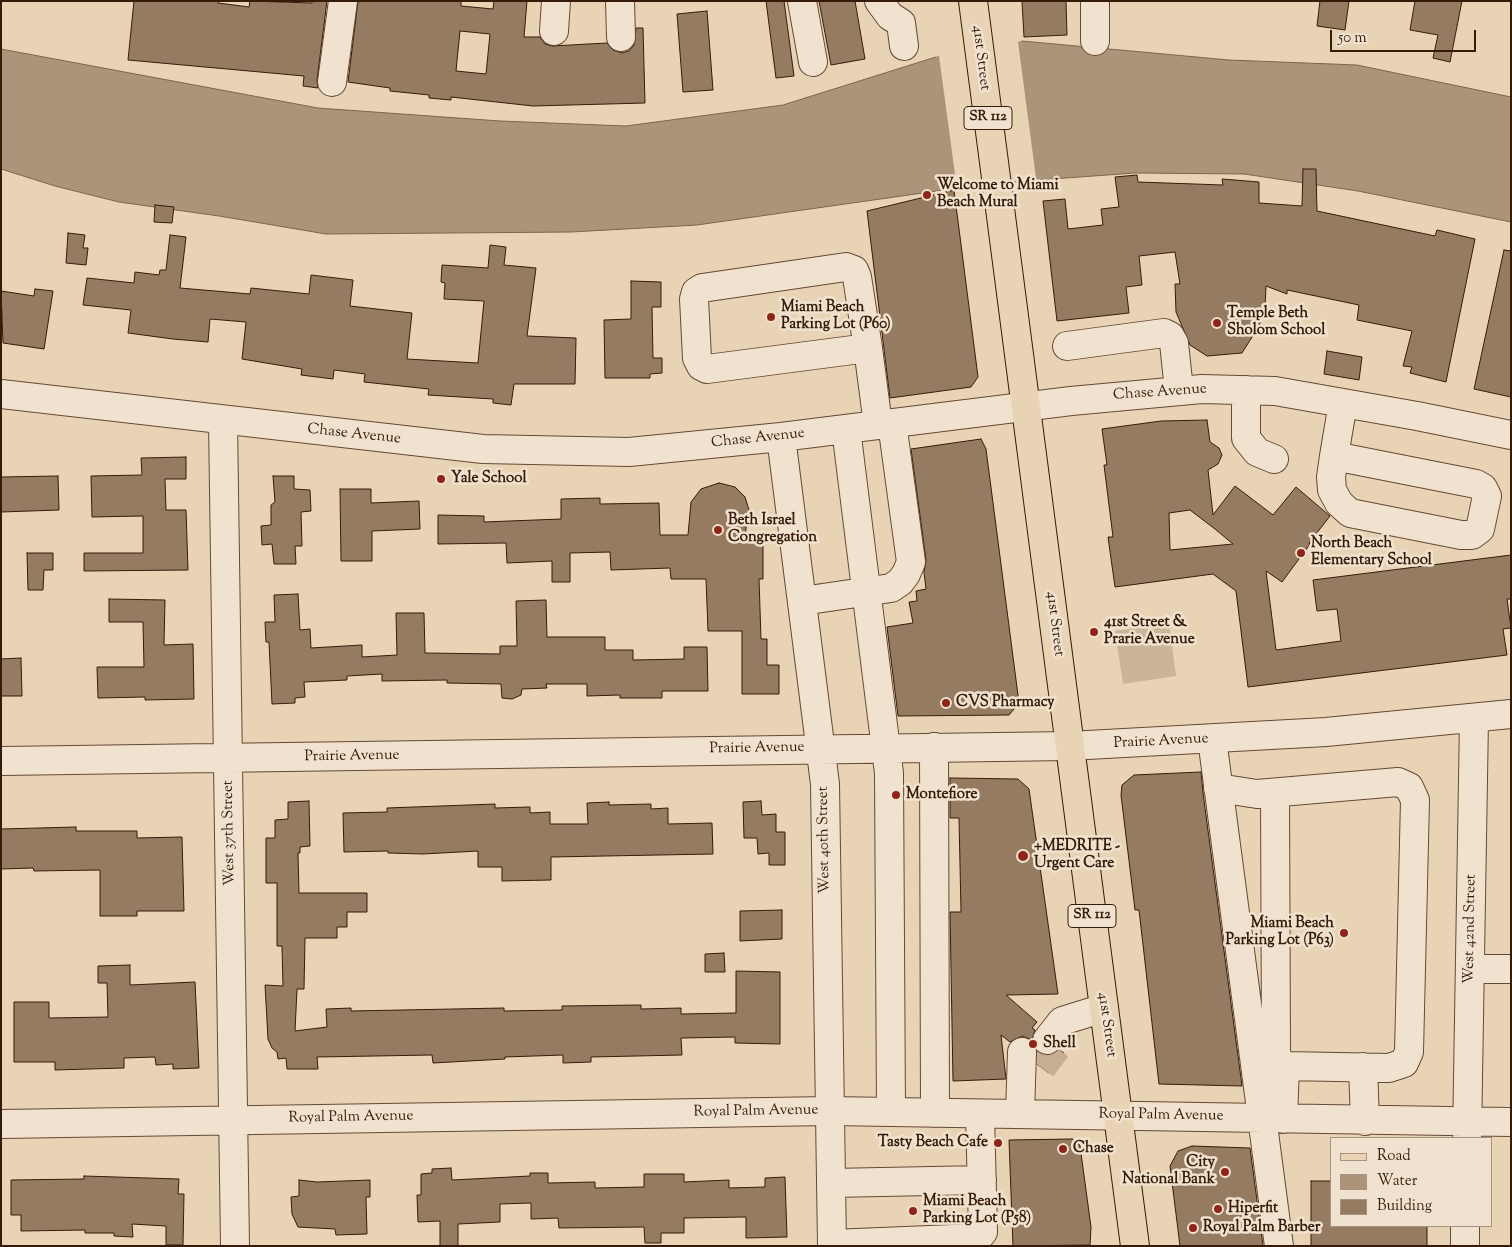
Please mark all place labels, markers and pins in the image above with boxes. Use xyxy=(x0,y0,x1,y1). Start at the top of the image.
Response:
place label: Welcome to Miami Beach Mural xyxy=(937,177,1059,212)
marker: Welcome to Miami Beach Mural xyxy=(921,189,933,201)
place label: Miami Beach Parking Lot (P60) xyxy=(781,299,891,334)
place label: Temple Beth Sholom School xyxy=(1227,305,1325,340)
marker: Miami Beach Parking Lot (P60) xyxy=(765,311,777,323)
marker: Temple Beth Sholom School xyxy=(1211,317,1223,329)
place label: Yale School xyxy=(451,470,527,488)
marker: Yale School xyxy=(435,473,447,485)
place label: Beth Israel Congregation xyxy=(728,512,817,547)
marker: Beth Israel Congregation xyxy=(712,524,724,536)
place label: North Beach Elementary School xyxy=(1311,535,1432,570)
marker: North Beach Elementary School xyxy=(1295,547,1307,559)
place label: 41st Street & Prarie Avenue xyxy=(1104,614,1195,649)
marker: 41st Street & Prarie Avenue xyxy=(1088,626,1100,638)
place label: CVS Pharmacy xyxy=(956,694,1054,712)
marker: CVS Pharmacy xyxy=(940,697,952,709)
place label: Montefiore xyxy=(906,786,978,804)
marker: Montefiore xyxy=(890,789,902,801)
place label: +MEDRITE - Urgent Care xyxy=(1034,838,1120,873)
marker: +MEDRITE - Urgent Care xyxy=(1016,849,1030,863)
place label: Miami Beach Parking Lot (P63) xyxy=(1226,915,1334,950)
marker: Miami Beach Parking Lot (P63) xyxy=(1338,927,1350,939)
place label: Shell xyxy=(1043,1035,1076,1053)
marker: Shell xyxy=(1027,1038,1039,1050)
place label: Tasty Beach Cafe xyxy=(878,1134,988,1152)
marker: Tasty Beach Cafe xyxy=(992,1137,1004,1149)
place label: Chase xyxy=(1073,1140,1114,1158)
marker: Chase xyxy=(1057,1143,1069,1155)
place label: City National Bank xyxy=(1122,1154,1215,1189)
marker: City National Bank xyxy=(1219,1166,1231,1178)
place label: Miami Beach Parking Lot (P58) xyxy=(923,1193,1031,1228)
place label: Hiperfit xyxy=(1228,1200,1278,1218)
marker: Hiperfit xyxy=(1212,1203,1224,1215)
marker: Miami Beach Parking Lot (P58) xyxy=(907,1205,919,1217)
place label: Royal Palm Barber xyxy=(1203,1219,1320,1237)
marker: Royal Palm Barber xyxy=(1187,1222,1199,1234)

